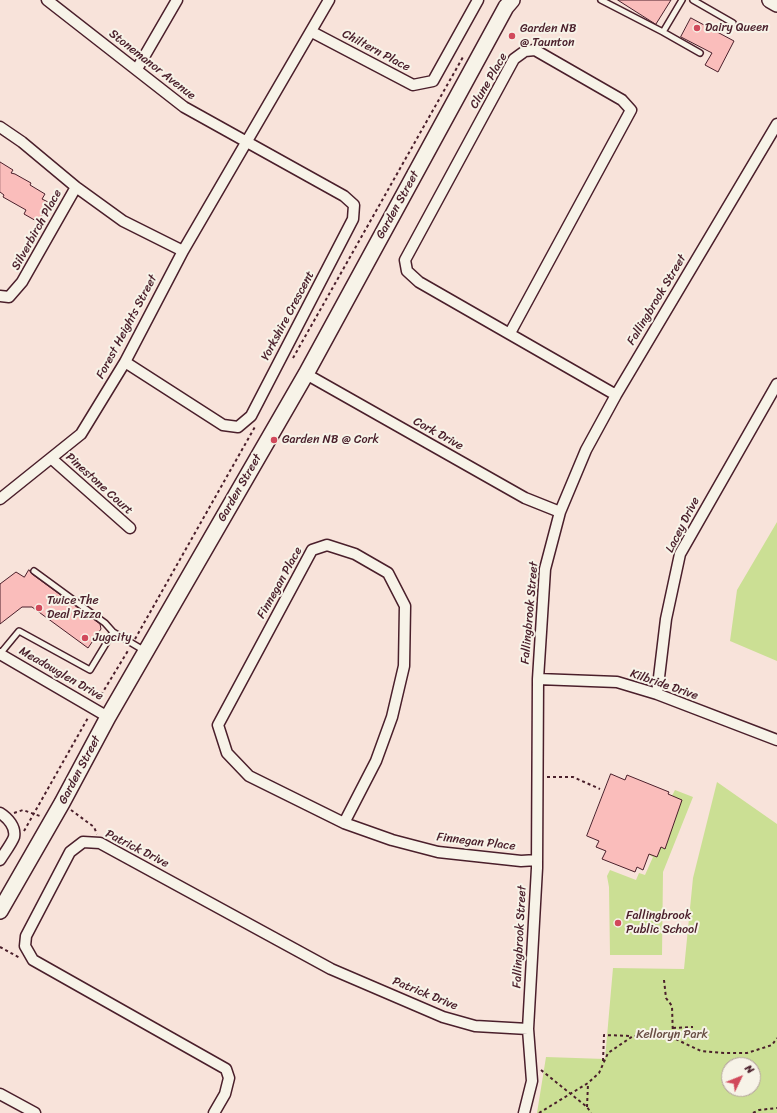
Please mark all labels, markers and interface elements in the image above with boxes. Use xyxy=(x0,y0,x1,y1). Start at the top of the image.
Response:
place label: Dairy Queen xyxy=(705,21,768,35)
place label: Garden NB @ Taunton xyxy=(520,22,577,50)
marker: Dairy Queen xyxy=(692,23,702,33)
street label: Stonemanor Avenue xyxy=(106,27,198,103)
street label: Chiltern Place xyxy=(340,27,412,75)
marker: Garden NB @ Taunton xyxy=(507,31,517,41)
street label: Clune Place xyxy=(467,51,511,111)
street label: Garden Street xyxy=(373,169,423,241)
street label: Silverbirch Place xyxy=(9,187,65,273)
street label: Fallingbrook Street xyxy=(624,252,690,348)
street label: Yorkshire Crescent xyxy=(258,269,318,363)
street label: Forest Heights Street xyxy=(93,272,161,382)
street label: Cork Drive xyxy=(410,414,466,454)
place label: Garden NB @ Cork xyxy=(282,433,379,447)
marker: Garden NB @ Cork xyxy=(269,435,279,445)
street label: Pinestone Court xyxy=(62,450,136,518)
street label: Garden Street xyxy=(215,452,265,524)
street label: Lacey Drive xyxy=(663,495,703,555)
street label: Finnegan Place xyxy=(254,545,306,621)
street label: Fallingbrook Street xyxy=(518,561,542,665)
place label: Twice The Deal Pizza xyxy=(47,594,101,622)
marker: Twice The Deal Pizza xyxy=(34,603,44,613)
place label: Jugcity xyxy=(93,631,131,645)
marker: Jugcity xyxy=(80,633,90,643)
street label: Meadowglen Drive xyxy=(16,644,106,704)
street label: Kilbride Drive xyxy=(628,667,700,703)
street label: Garden Street xyxy=(56,733,104,807)
street label: Patrick Drive xyxy=(103,827,171,871)
street label: Finnegan Place xyxy=(436,830,516,854)
street label: Fallingbrook Street xyxy=(510,885,530,989)
place label: Fallingbrook Public School xyxy=(626,909,698,937)
marker: Fallingbrook Public School xyxy=(613,918,623,928)
street label: Patrick Drive xyxy=(390,974,460,1014)
park label: Kelloryn Park xyxy=(636,1028,708,1042)
north arrow xyxy=(721,1057,761,1097)
text: N xyxy=(740,1060,759,1078)

